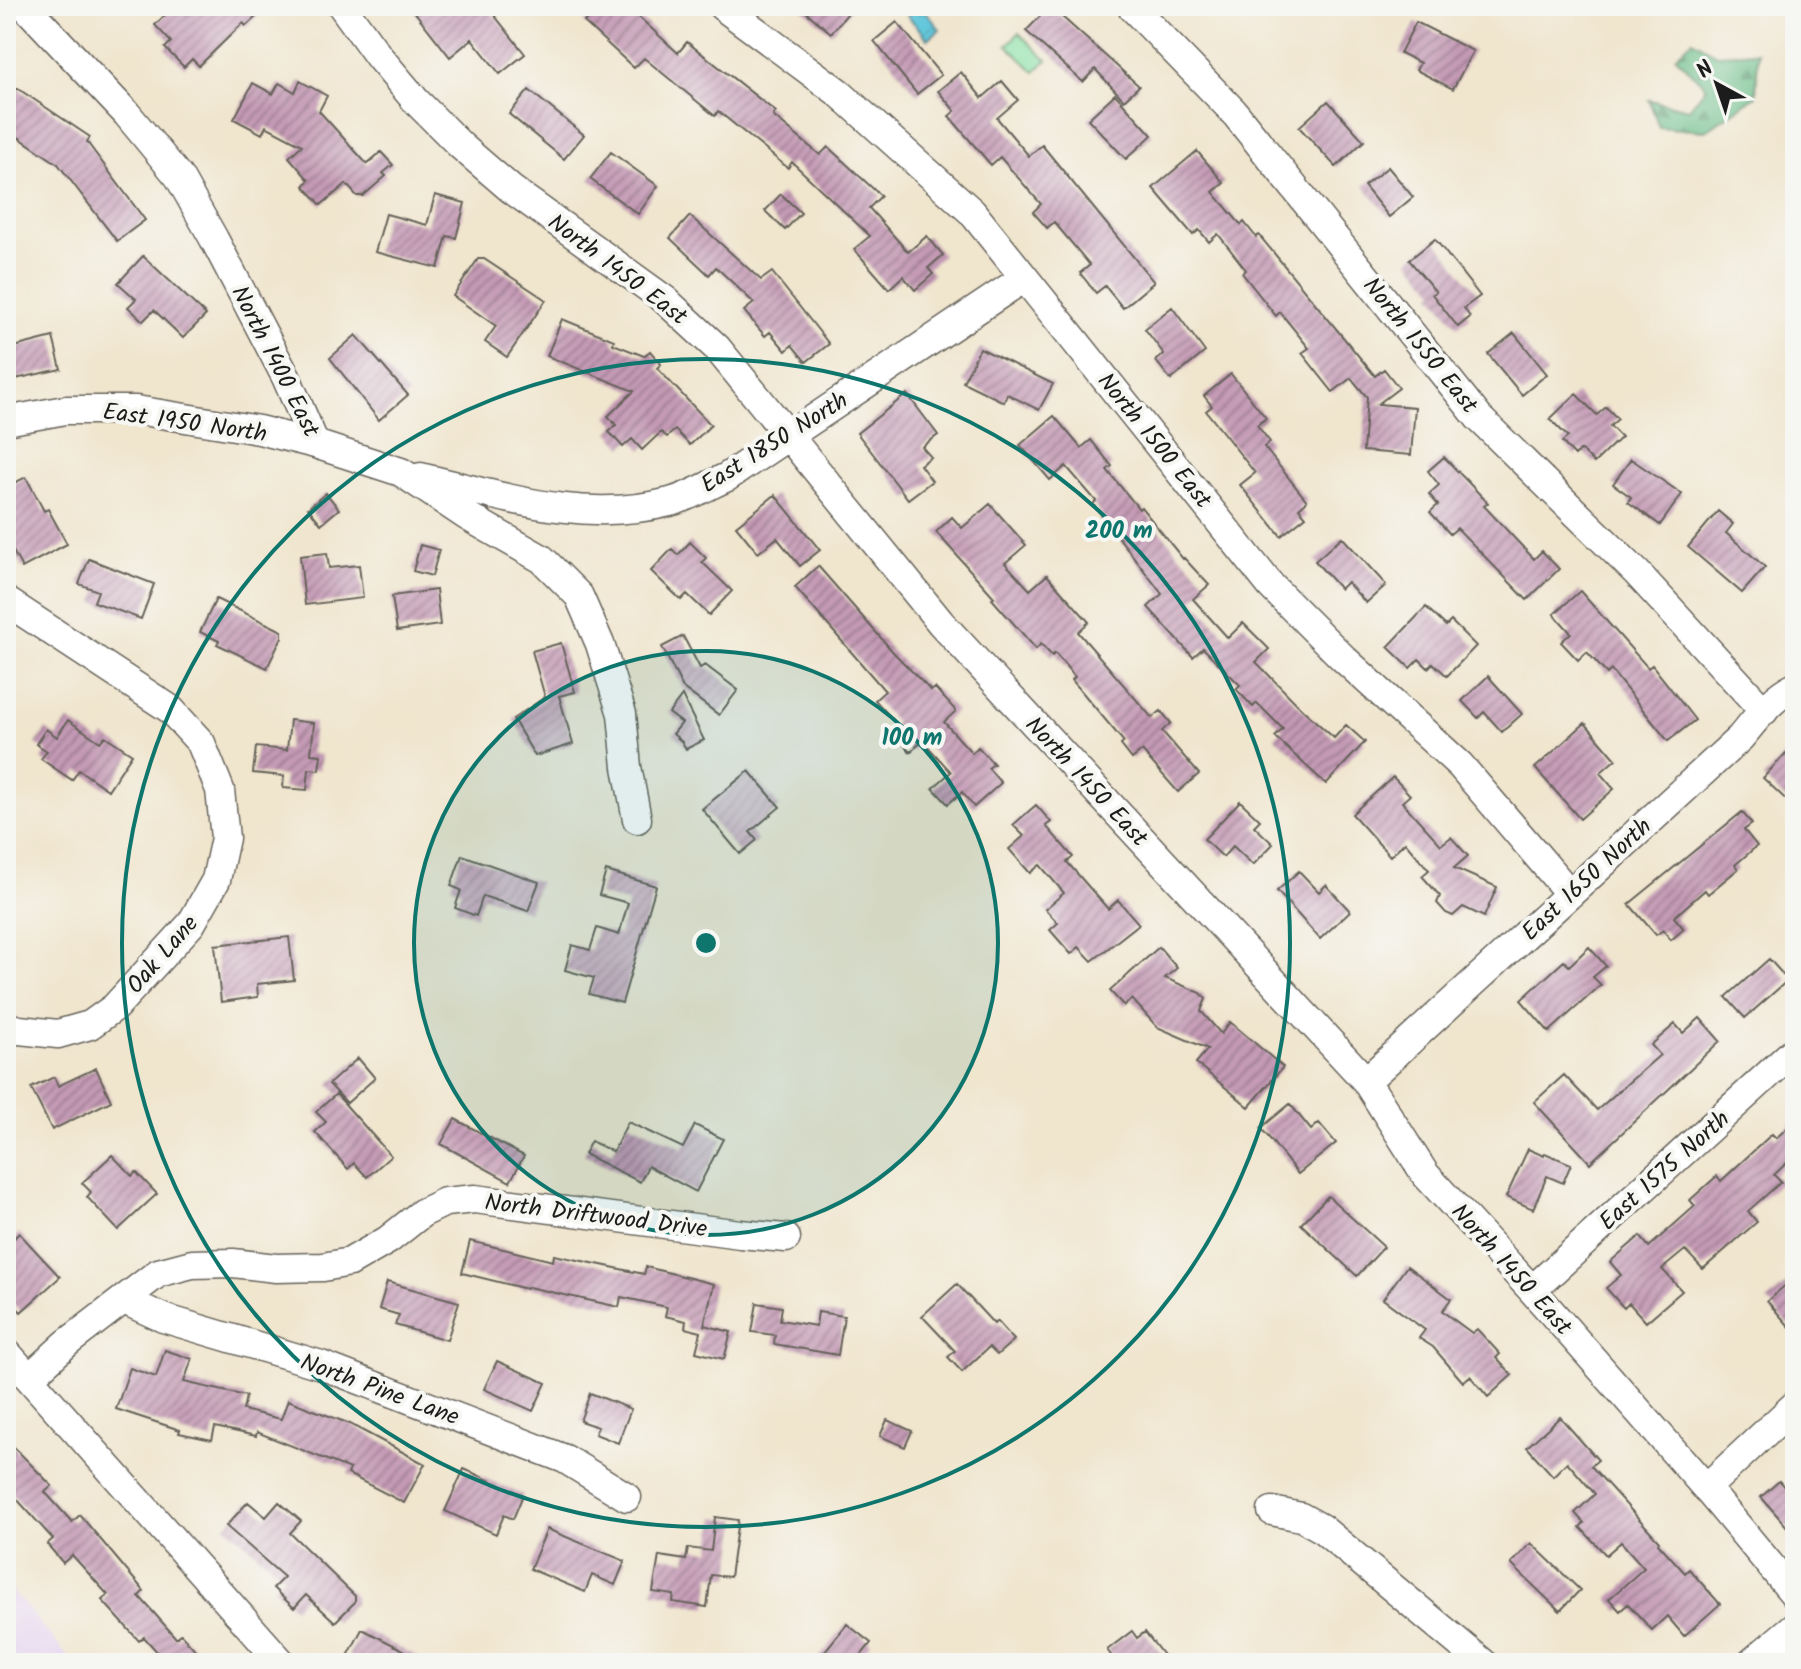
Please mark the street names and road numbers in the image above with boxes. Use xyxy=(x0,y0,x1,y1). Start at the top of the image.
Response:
street label: North 1450 East xyxy=(539,204,696,336)
street label: North 1550 East xyxy=(1352,269,1488,423)
street label: North 1400 East xyxy=(220,279,330,445)
street label: North 1500 East xyxy=(1087,364,1222,518)
street label: East 1850 North xyxy=(693,382,856,504)
street label: East 1950 North xyxy=(100,393,269,454)
street label: North 1450 East xyxy=(1015,708,1158,857)
street label: East 1650 North xyxy=(1513,809,1661,951)
street label: Oak Lane xyxy=(117,906,209,1004)
street label: East 1575 North xyxy=(1590,1101,1740,1241)
street label: North Driftwood Drive xyxy=(482,1183,709,1250)
street label: North 1450 East xyxy=(1441,1195,1582,1346)
street label: North Pine Lane xyxy=(294,1344,465,1437)

